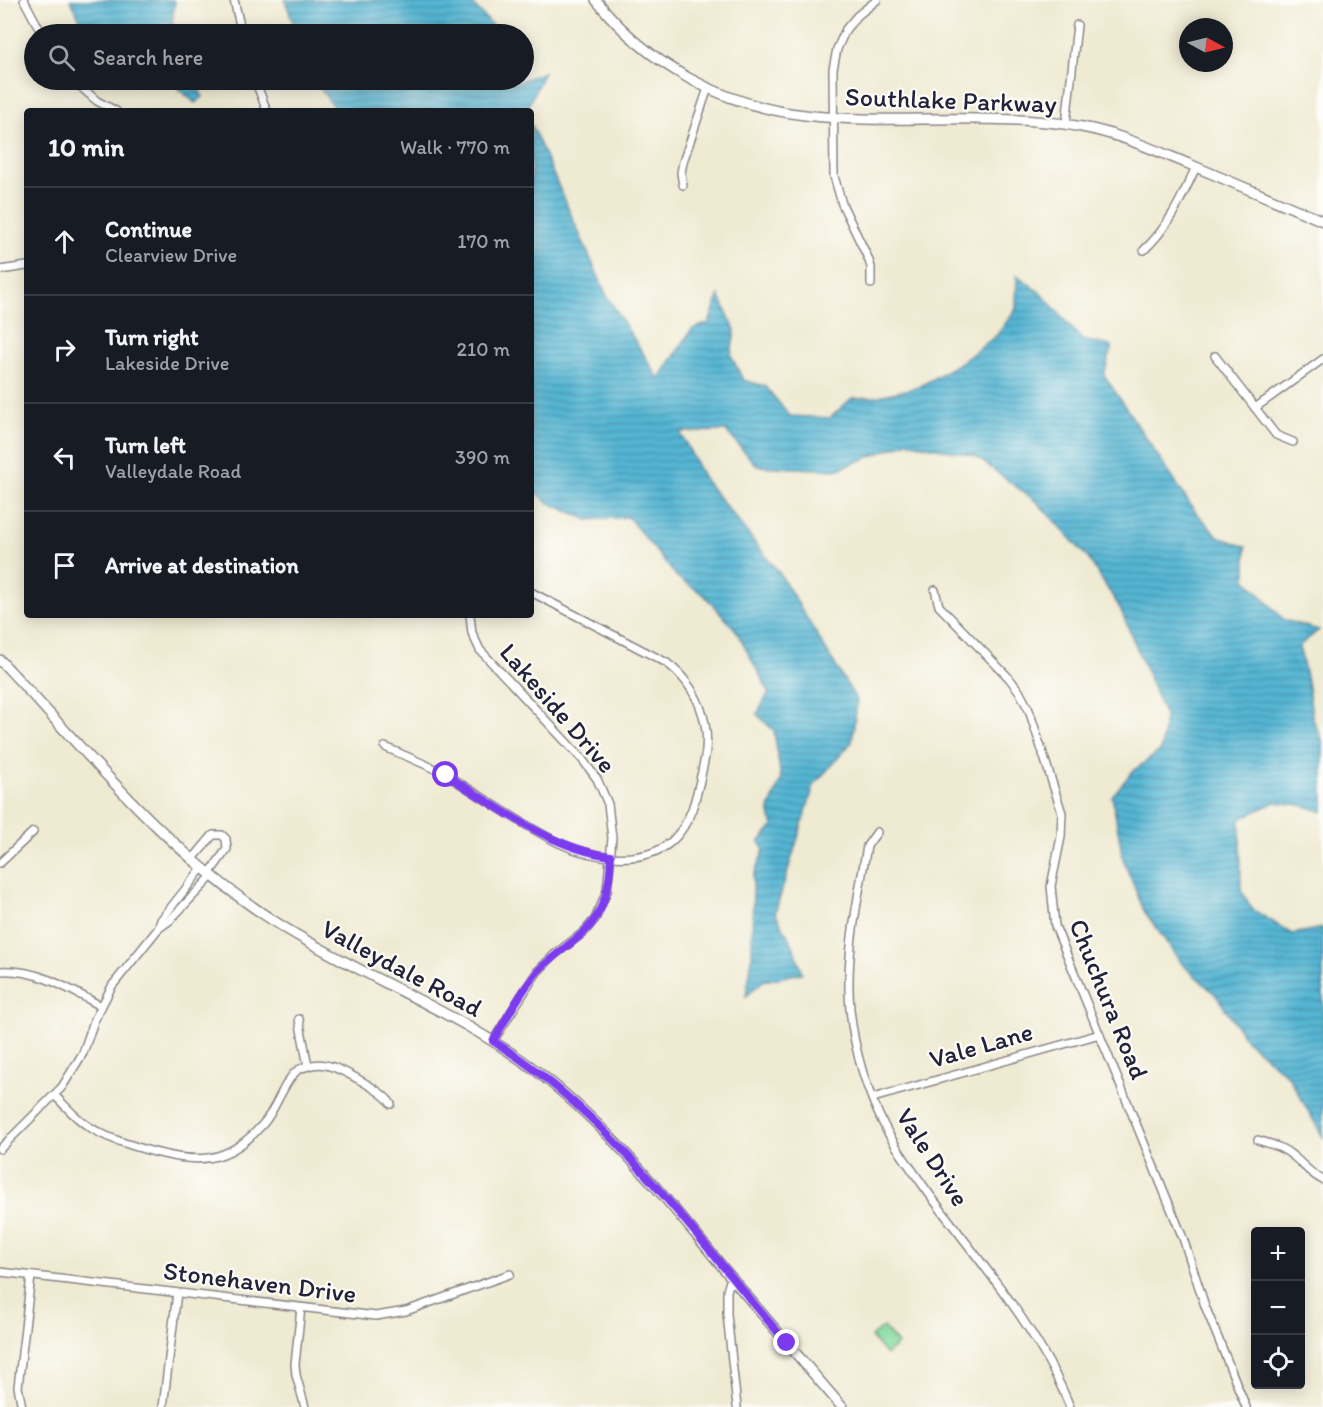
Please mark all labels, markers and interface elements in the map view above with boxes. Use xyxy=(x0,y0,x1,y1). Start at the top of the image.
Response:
north arrow xyxy=(1179,18,1233,72)
search box xyxy=(24,24,534,90)
icon: search xyxy=(45,41,78,74)
text: Search here xyxy=(93,44,203,71)
street label: Southlake Parkway xyxy=(845,80,1057,120)
text: 10 min xyxy=(48,131,124,163)
text: Walk · 770 m xyxy=(400,135,510,159)
text: Continue xyxy=(105,216,192,243)
icon: ahead xyxy=(48,225,81,258)
text: 170 m xyxy=(457,229,510,253)
text: Clearview Drive xyxy=(105,243,237,267)
text: Turn right xyxy=(105,324,199,351)
icon: right xyxy=(48,333,81,366)
text: 210 m xyxy=(457,337,510,361)
text: Lakeside Drive xyxy=(105,351,229,375)
text: Turn left xyxy=(105,432,186,459)
icon: left xyxy=(48,441,81,474)
text: 390 m xyxy=(455,445,510,469)
text: Valleydale Road xyxy=(105,459,241,483)
icon: arrive xyxy=(48,549,81,582)
text: Arrive at destination xyxy=(105,552,299,579)
street label: Lakeside Drive xyxy=(493,636,623,780)
route start xyxy=(432,761,458,787)
street label: Valleydale Road xyxy=(316,912,488,1024)
street label: Chuchura Road xyxy=(1062,914,1156,1084)
street label: Vale Lane xyxy=(926,1015,1036,1075)
street label: Vale Drive xyxy=(889,1102,977,1212)
map controls xyxy=(1251,1227,1305,1389)
button: + xyxy=(1251,1227,1305,1281)
street label: Stonehaven Drive xyxy=(162,1254,358,1310)
button: − xyxy=(1251,1281,1305,1335)
route end xyxy=(773,1329,799,1355)
button: locate xyxy=(1251,1335,1305,1389)

